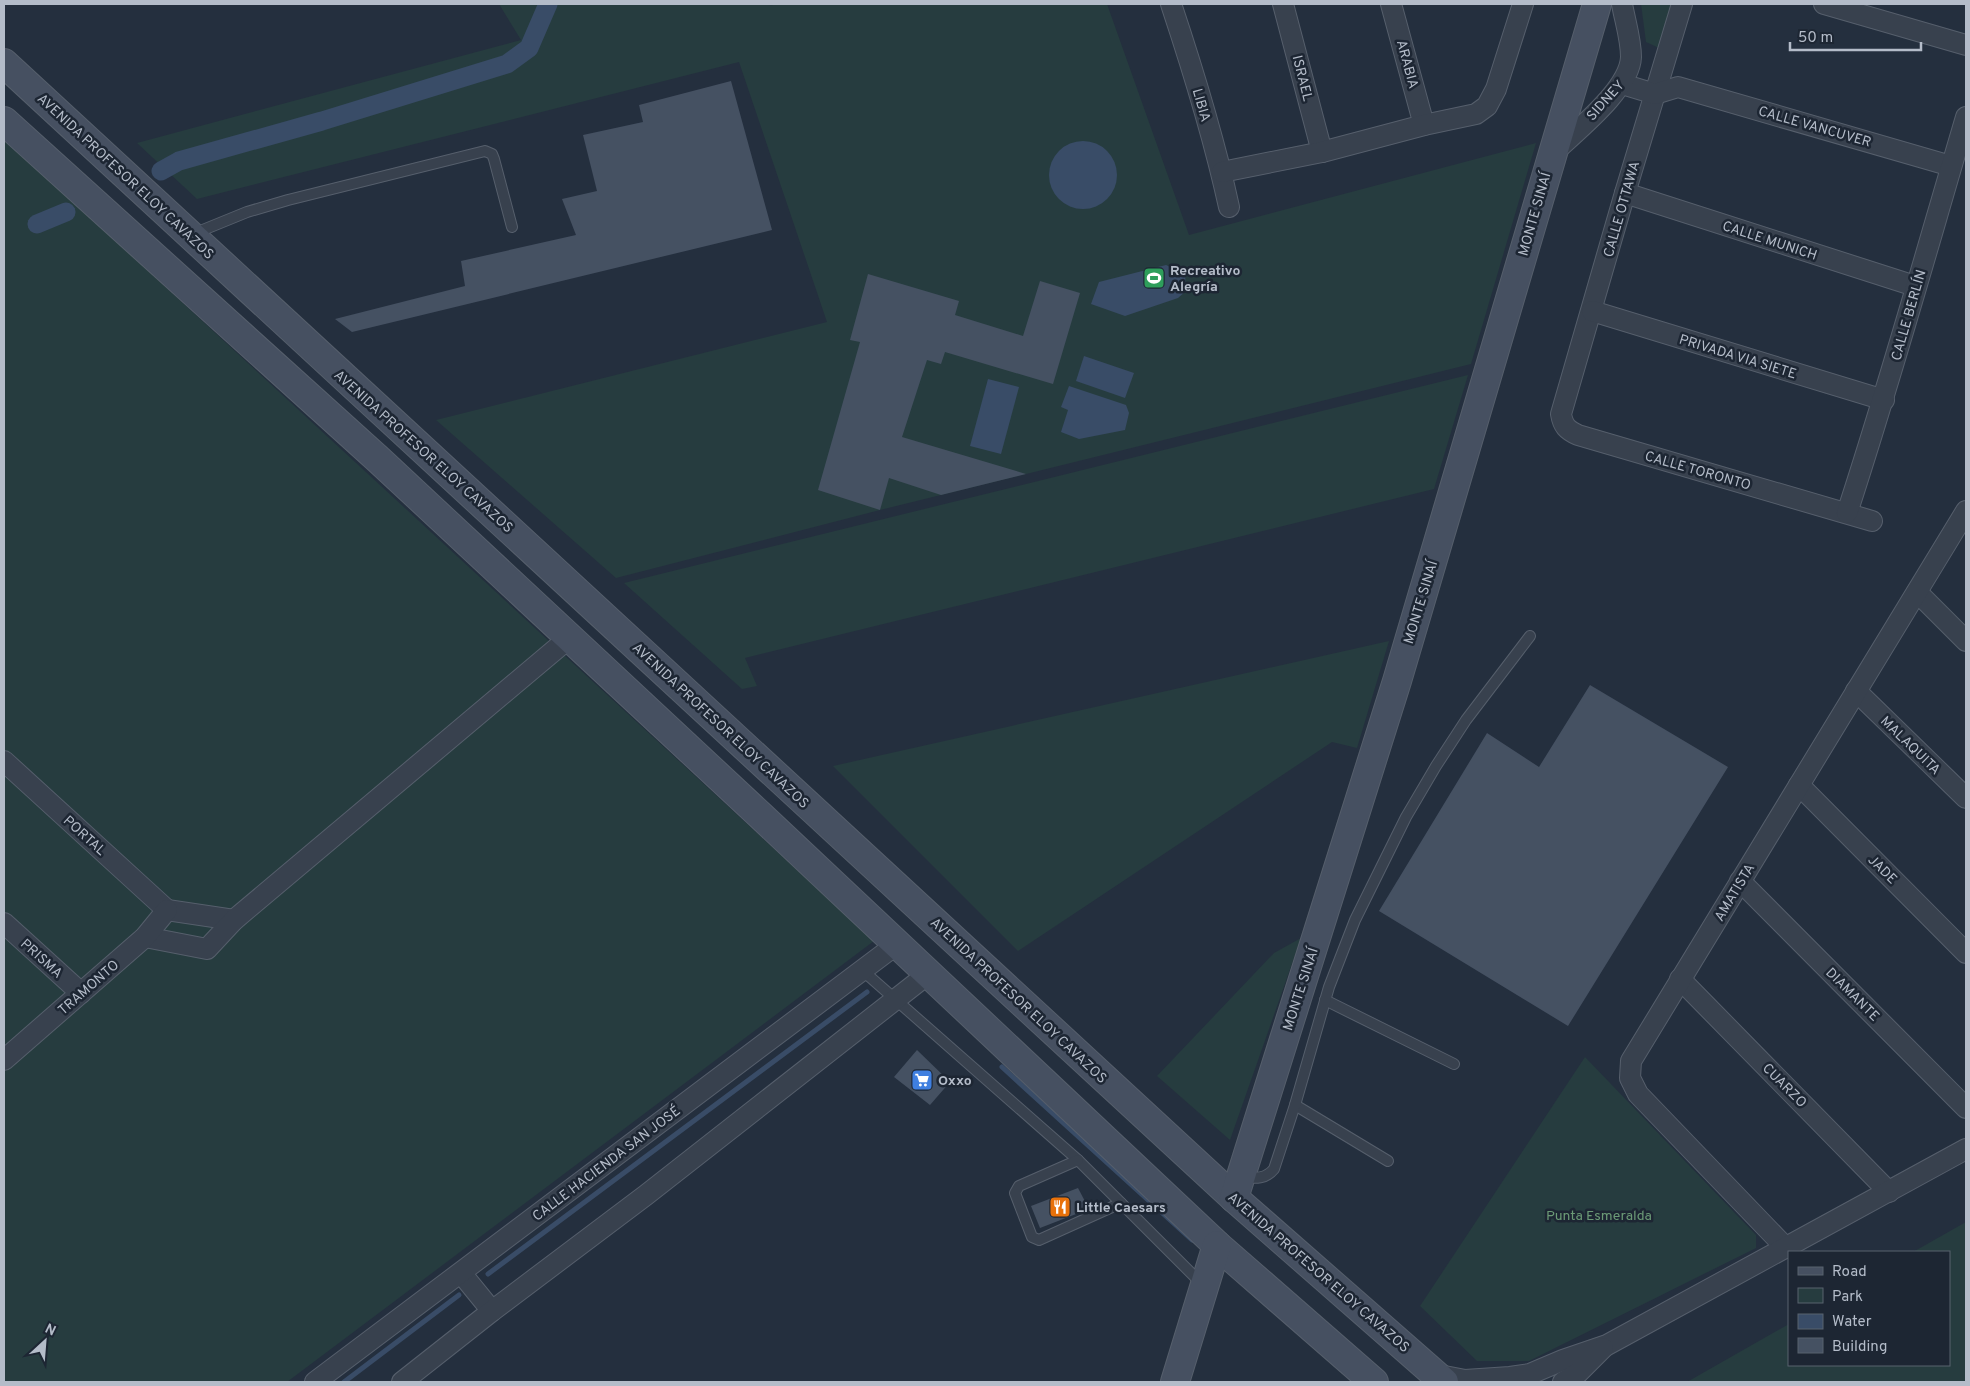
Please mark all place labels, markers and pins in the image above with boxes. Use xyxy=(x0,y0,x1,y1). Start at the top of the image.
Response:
place label: Recreativo Alegría xyxy=(1170,263,1240,296)
sports icon: Recreativo Alegría xyxy=(1142,266,1166,290)
supermarket icon: Oxxo xyxy=(910,1068,934,1092)
place label: Oxxo xyxy=(938,1073,972,1090)
restaurant icon: Little Caesars xyxy=(1048,1195,1072,1219)
place label: Little Caesars xyxy=(1076,1200,1166,1217)

